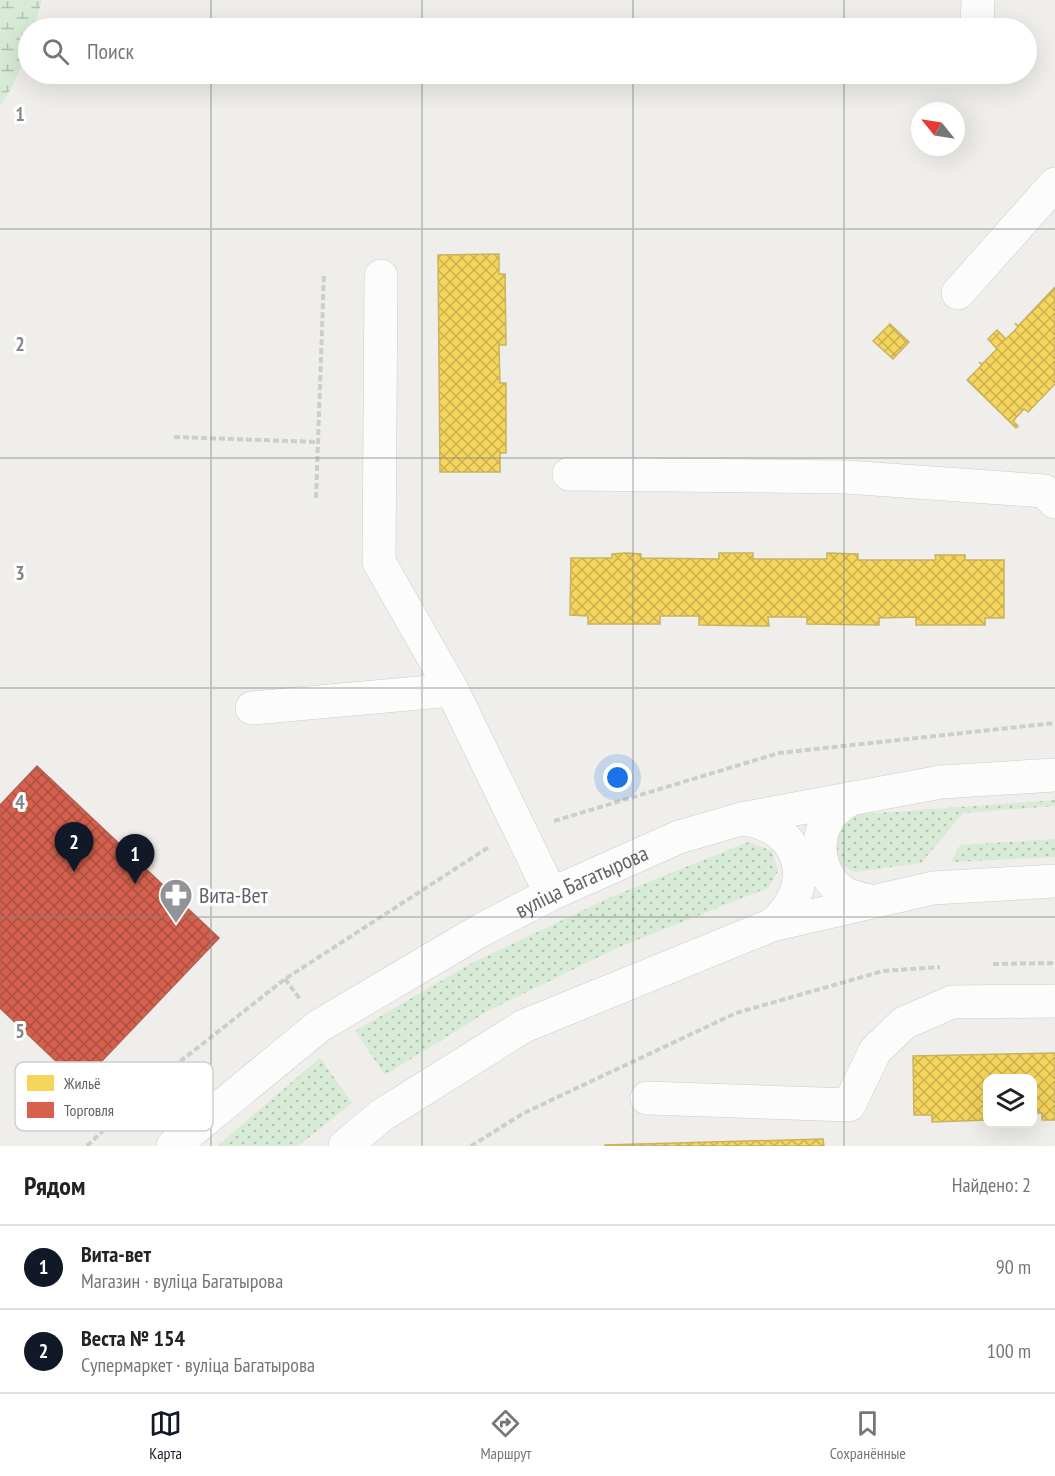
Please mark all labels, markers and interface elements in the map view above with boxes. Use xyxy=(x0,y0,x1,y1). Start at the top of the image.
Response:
search box xyxy=(18,18,1037,84)
icon: search xyxy=(39,35,72,68)
text: Поиск xyxy=(87,37,134,65)
text: 1 xyxy=(15,101,25,127)
north arrow xyxy=(911,102,965,156)
text: 2 xyxy=(15,331,25,357)
text: 3 xyxy=(15,560,25,586)
your location xyxy=(603,763,632,792)
text: 4 xyxy=(15,789,25,815)
pin: 2 xyxy=(54,822,94,872)
pin: 1 xyxy=(116,834,154,884)
street label: вуліца Багатырова xyxy=(510,839,652,924)
pharmacy icon: Вита-Вет xyxy=(158,877,194,924)
place label: Вита-Вет xyxy=(199,881,269,909)
text: 5 xyxy=(15,1018,25,1044)
legend xyxy=(15,1062,213,1131)
text: Жильё xyxy=(63,1073,101,1093)
map controls xyxy=(983,1074,1037,1128)
button: layers xyxy=(983,1074,1037,1128)
text: Торговля xyxy=(64,1100,114,1120)
text: Рядом xyxy=(24,1169,85,1202)
text: Найдено: 2 xyxy=(952,1172,1031,1198)
text: Вита-вет xyxy=(81,1240,151,1268)
text: 1 xyxy=(39,1254,48,1280)
text: 90 m xyxy=(996,1254,1031,1280)
text: Магазин · вуліца Багатырова xyxy=(81,1268,283,1294)
text: Веста № 154 xyxy=(81,1324,185,1352)
text: 2 xyxy=(39,1338,48,1364)
text: 100 m xyxy=(987,1338,1031,1364)
text: Супермаркет · вуліца Багатырова xyxy=(81,1352,315,1378)
tab: Карта xyxy=(149,1407,182,1463)
tab: Маршрут xyxy=(480,1407,531,1463)
tab: Сохранённые xyxy=(830,1407,906,1463)

